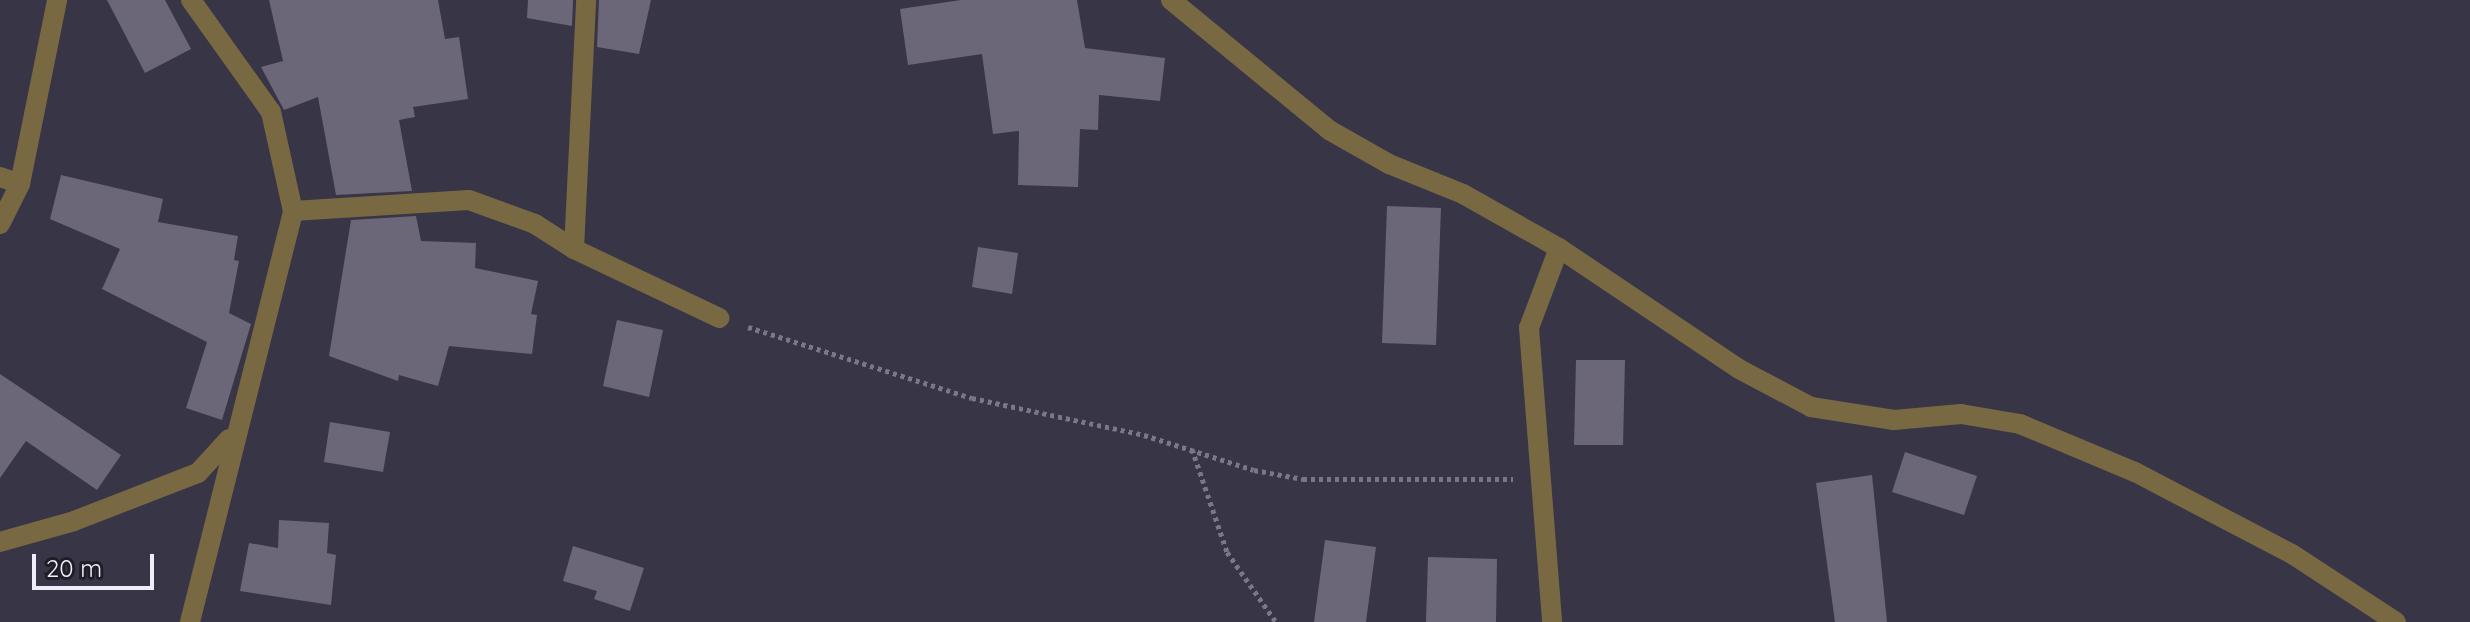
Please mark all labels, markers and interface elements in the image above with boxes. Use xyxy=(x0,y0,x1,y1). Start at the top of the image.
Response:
scale bar xyxy=(36,538,158,588)
text: 20 m xyxy=(46,553,102,583)

